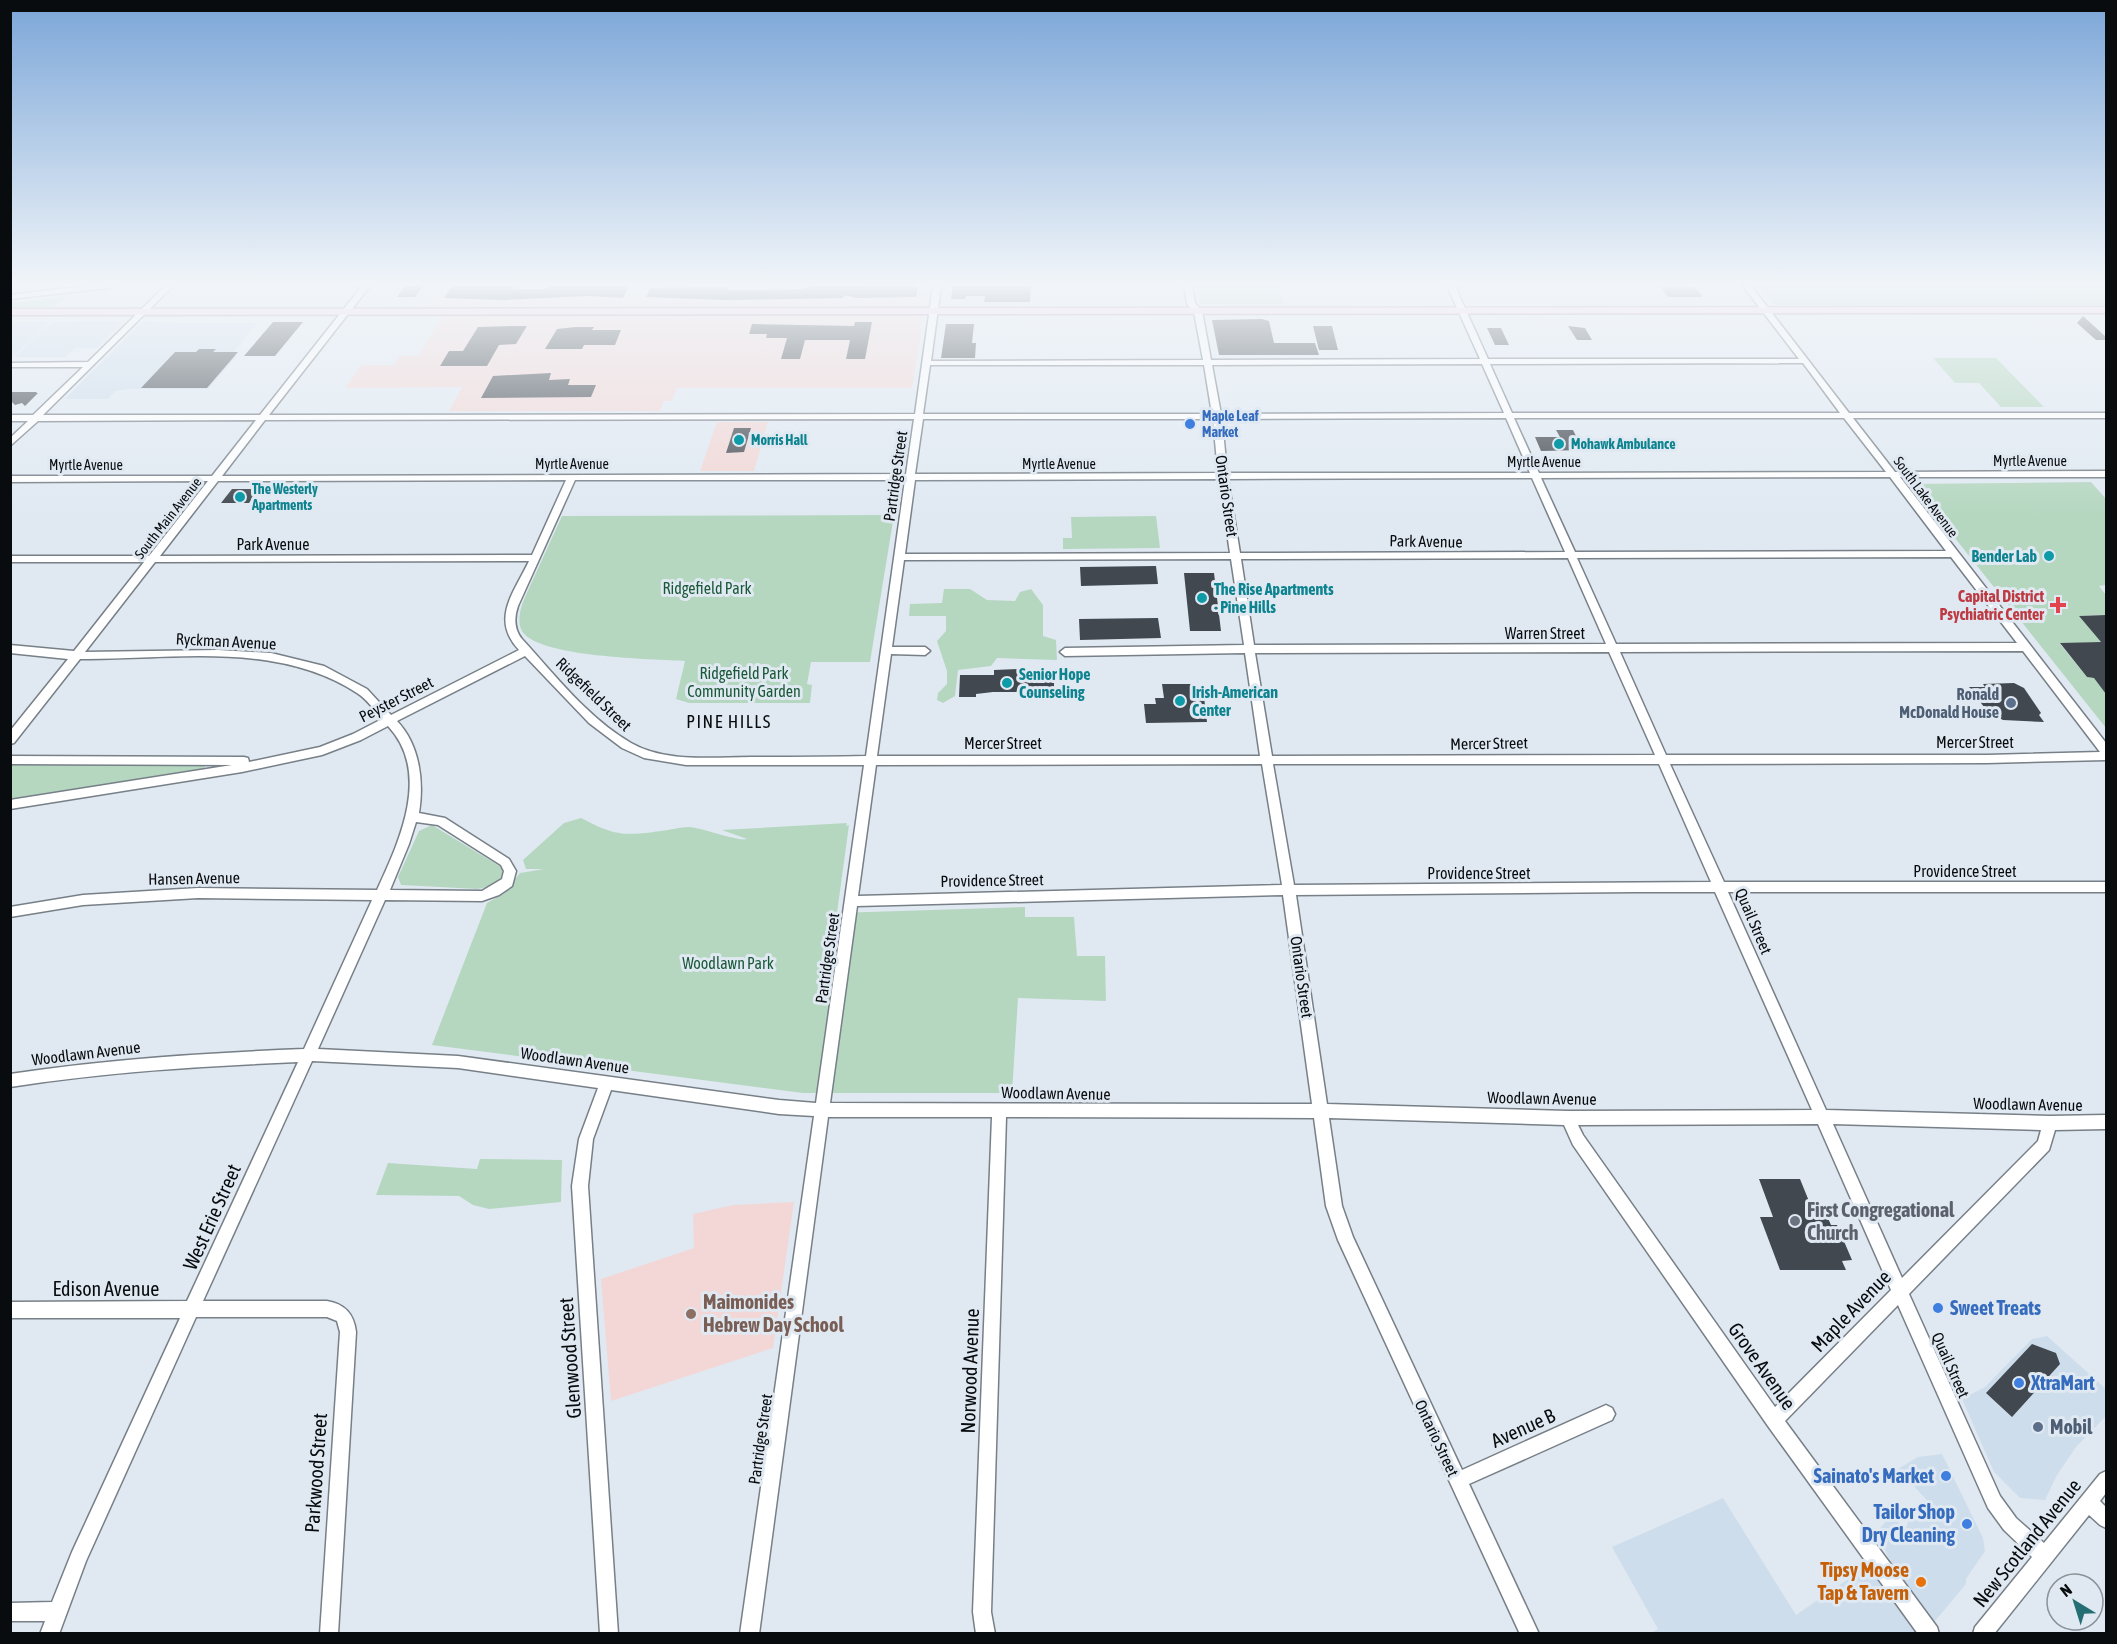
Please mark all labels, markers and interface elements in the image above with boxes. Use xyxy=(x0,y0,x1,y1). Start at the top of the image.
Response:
place label: Maple Leaf Market xyxy=(1202,408,1259,440)
marker: Maple Leaf Market xyxy=(1183,417,1197,431)
street label: Partridge Street xyxy=(880,429,911,523)
place label: Morris Hall xyxy=(751,432,808,448)
marker: Morris Hall xyxy=(732,433,746,447)
place label: Mohawk Ambulance xyxy=(1571,436,1676,452)
marker: Mohawk Ambulance xyxy=(1552,437,1566,451)
street label: Myrtle Avenue xyxy=(1993,453,2067,469)
street label: Ontario Street xyxy=(1212,454,1242,538)
street label: Myrtle Avenue xyxy=(1507,454,1581,470)
street label: South Lake Avenue xyxy=(1890,454,1962,540)
street label: Myrtle Avenue xyxy=(535,456,609,472)
street label: Myrtle Avenue xyxy=(1022,456,1096,472)
street label: Myrtle Avenue xyxy=(49,457,123,473)
street label: South Main Avenue xyxy=(131,474,205,562)
place label: The Westerly Apartments xyxy=(251,481,318,513)
marker: The Westerly Apartments xyxy=(233,490,247,504)
street label: Park Avenue xyxy=(1389,531,1463,551)
street label: Park Avenue xyxy=(236,535,310,553)
place label: Bender Lab xyxy=(1971,547,2037,565)
marker: Bender Lab xyxy=(2042,549,2056,563)
park label: Ridgefield Park xyxy=(662,579,752,598)
place label: The Rise Apartments - Pine Hills xyxy=(1214,580,1334,616)
place label: Capital District Psychiatric Center xyxy=(1940,587,2044,623)
marker: The Rise Apartments - Pine Hills xyxy=(1195,591,1209,605)
marker: Capital District Psychiatric Center xyxy=(2049,596,2067,614)
street label: Warren Street xyxy=(1505,624,1586,642)
street label: Ryckman Avenue xyxy=(175,629,277,654)
street label: Ridgefield Street xyxy=(552,654,636,735)
park label: Ridgefield Park Community Garden xyxy=(687,664,801,701)
place label: Senior Hope Counseling xyxy=(1019,665,1091,701)
street label: Peyster Street xyxy=(356,672,437,726)
marker: Senior Hope Counseling xyxy=(1000,676,1014,690)
place label: Irish-American Center xyxy=(1192,683,1278,719)
place label: Ronald McDonald House xyxy=(1899,685,1999,721)
marker: Irish-American Center xyxy=(1173,694,1187,708)
marker: Ronald McDonald House xyxy=(2004,696,2018,710)
district label: PINE HILLS xyxy=(686,711,772,732)
street label: Mercer Street xyxy=(1450,733,1528,753)
street label: Mercer Street xyxy=(1936,733,2014,751)
street label: Mercer Street xyxy=(964,734,1042,752)
street label: Providence Street xyxy=(1913,862,2017,880)
street label: Providence Street xyxy=(1427,864,1531,882)
street label: Hansen Avenue xyxy=(148,868,240,888)
street label: Providence Street xyxy=(940,870,1044,890)
street label: Quail Street xyxy=(1732,885,1776,957)
street label: Partridge Street xyxy=(812,911,843,1005)
street label: Ontario Street xyxy=(1287,935,1317,1019)
park label: Woodlawn Park xyxy=(682,954,774,972)
street label: Woodlawn Avenue xyxy=(31,1037,141,1069)
street label: Woodlawn Avenue xyxy=(520,1043,630,1077)
street label: Woodlawn Avenue xyxy=(1001,1083,1111,1103)
street label: Woodlawn Avenue xyxy=(1487,1088,1597,1108)
street label: Woodlawn Avenue xyxy=(1973,1094,2083,1114)
street label: West Erie Street xyxy=(178,1160,245,1273)
place label: First Congregational Church xyxy=(1807,1198,1955,1244)
marker: First Congregational Church xyxy=(1788,1214,1802,1228)
street label: Maple Avenue xyxy=(1806,1265,1895,1356)
street label: Edison Avenue xyxy=(53,1277,159,1300)
place label: Maimonides Hebrew Day School xyxy=(703,1290,844,1336)
place label: Sweet Treats xyxy=(1950,1296,2041,1319)
street label: Glenwood Street xyxy=(554,1297,585,1419)
marker: Sweet Treats xyxy=(1931,1301,1945,1315)
marker: Maimonides Hebrew Day School xyxy=(684,1307,698,1321)
street label: Norwood Avenue xyxy=(956,1308,983,1434)
street label: Grove Avenue xyxy=(1724,1318,1801,1414)
street label: Quail Street xyxy=(1929,1329,1974,1401)
place label: XtraMart xyxy=(2030,1371,2095,1394)
marker: XtraMart xyxy=(2012,1376,2026,1390)
street label: Partridge Street xyxy=(745,1392,776,1486)
street label: Ontario Street xyxy=(1411,1397,1463,1479)
street label: Avenue B xyxy=(1487,1403,1559,1452)
street label: Parkwood Street xyxy=(300,1412,331,1534)
place label: Mobil xyxy=(2050,1415,2093,1438)
marker: Mobil xyxy=(2031,1420,2045,1434)
place label: Sainato's Market xyxy=(1814,1464,1934,1487)
marker: Sainato's Market xyxy=(1939,1469,1953,1483)
street label: New Scotland Avenue xyxy=(1968,1474,2086,1612)
place label: Tailor Shop Dry Cleaning xyxy=(1862,1500,1955,1546)
marker: Tailor Shop Dry Cleaning xyxy=(1960,1517,1974,1531)
place label: Tipsy Moose Tap & Tavern xyxy=(1818,1558,1909,1604)
north arrow xyxy=(2045,1572,2105,1632)
marker: Tipsy Moose Tap & Tavern xyxy=(1914,1575,1928,1589)

